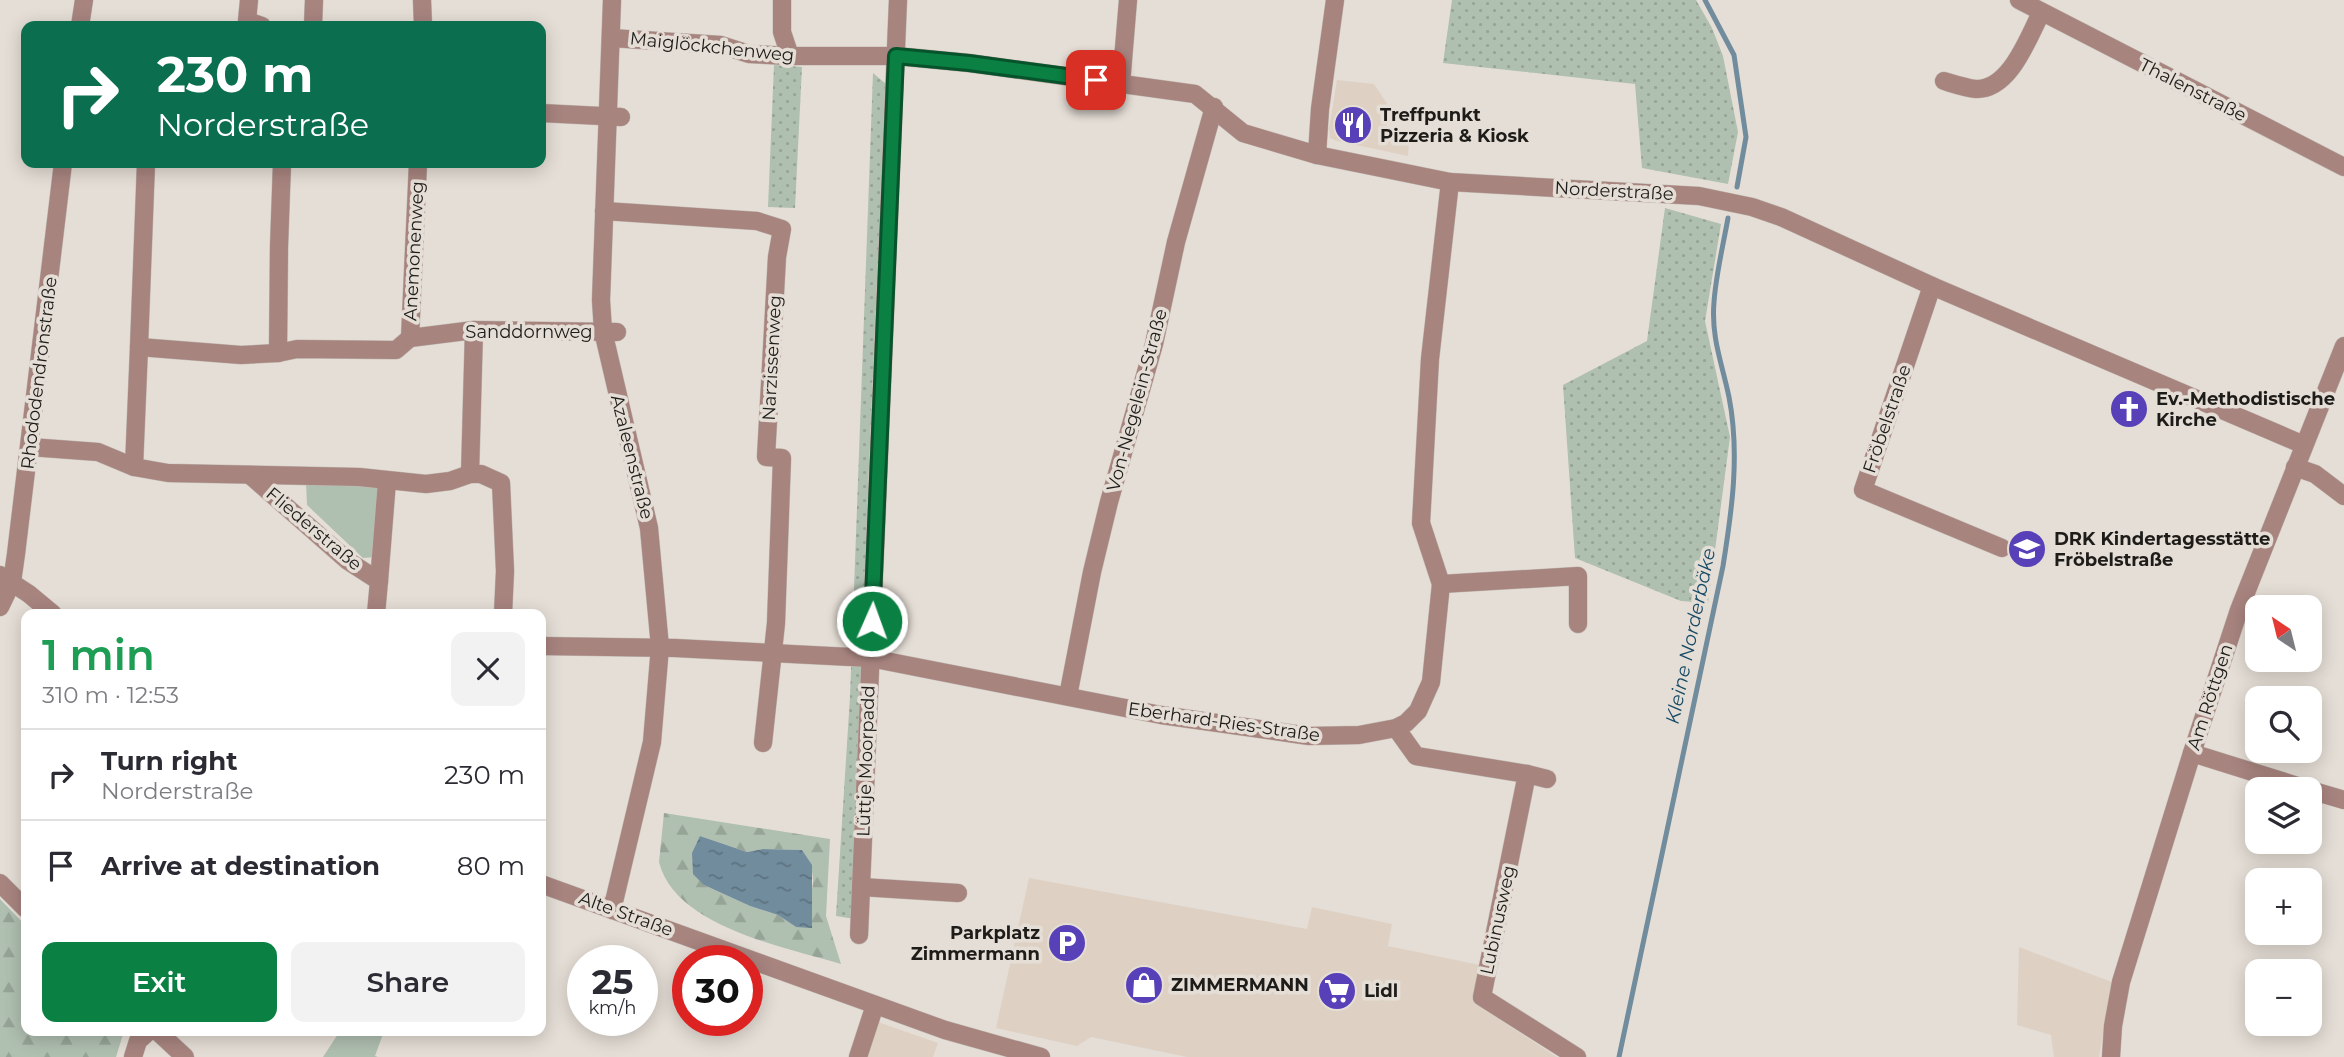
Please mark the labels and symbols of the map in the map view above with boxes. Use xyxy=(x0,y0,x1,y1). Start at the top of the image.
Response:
street label: Maiglöckchenweg xyxy=(629,27,795,67)
pin xyxy=(1066,50,1126,110)
street label: Thalenstraße xyxy=(2136,54,2250,126)
restaurant icon: Treffpunkt Pizzeria & Kiosk xyxy=(1332,104,1374,146)
place label: Treffpunkt Pizzeria & Kiosk xyxy=(1380,104,1529,147)
street label: Norderstraße xyxy=(1554,177,1674,205)
street label: Anemonenweg xyxy=(399,180,429,322)
street label: Rhododendronstraße xyxy=(16,275,62,471)
street label: Narzissenweg xyxy=(758,295,786,421)
street label: Von-Negelein-Straße xyxy=(1102,306,1172,494)
street label: Sanddornweg xyxy=(465,321,593,343)
street label: Fröbelstraße xyxy=(1858,362,1916,476)
church icon: Ev.-Methodistische Kirche xyxy=(2108,388,2150,430)
place label: Ev.-Methodistische Kirche xyxy=(2156,388,2335,431)
street label: Azaleenstraße xyxy=(606,392,658,522)
street label: Fliederstraße xyxy=(262,483,366,576)
school or university icon: DRK Kindertagesstätte Fröbelstraße xyxy=(2006,528,2048,570)
place label: DRK Kindertagesstätte Fröbelstraße xyxy=(2054,528,2270,571)
water label: Kleine Norderbäke xyxy=(1661,546,1720,726)
position arrow xyxy=(835,584,909,658)
north arrow xyxy=(2245,595,2322,672)
street label: Am Röttgen xyxy=(2182,641,2238,753)
street label: Lüttje Moorpadd xyxy=(852,685,880,837)
street label: Eberhard-Ries-Straße xyxy=(1127,698,1321,746)
street label: Lubinusweg xyxy=(1476,863,1520,977)
street label: Alte Straße xyxy=(576,887,676,941)
place label: Parkplatz Zimmermann xyxy=(911,922,1040,965)
parking icon: Parkplatz Zimmermann xyxy=(1046,922,1088,964)
speed limit sign: 30 xyxy=(672,945,763,1036)
shop icon: ZIMMERMANN xyxy=(1123,964,1165,1006)
supermarket icon: Lidl xyxy=(1316,970,1358,1012)
place label: ZIMMERMANN xyxy=(1171,974,1309,996)
place label: Lidl xyxy=(1364,980,1398,1002)

